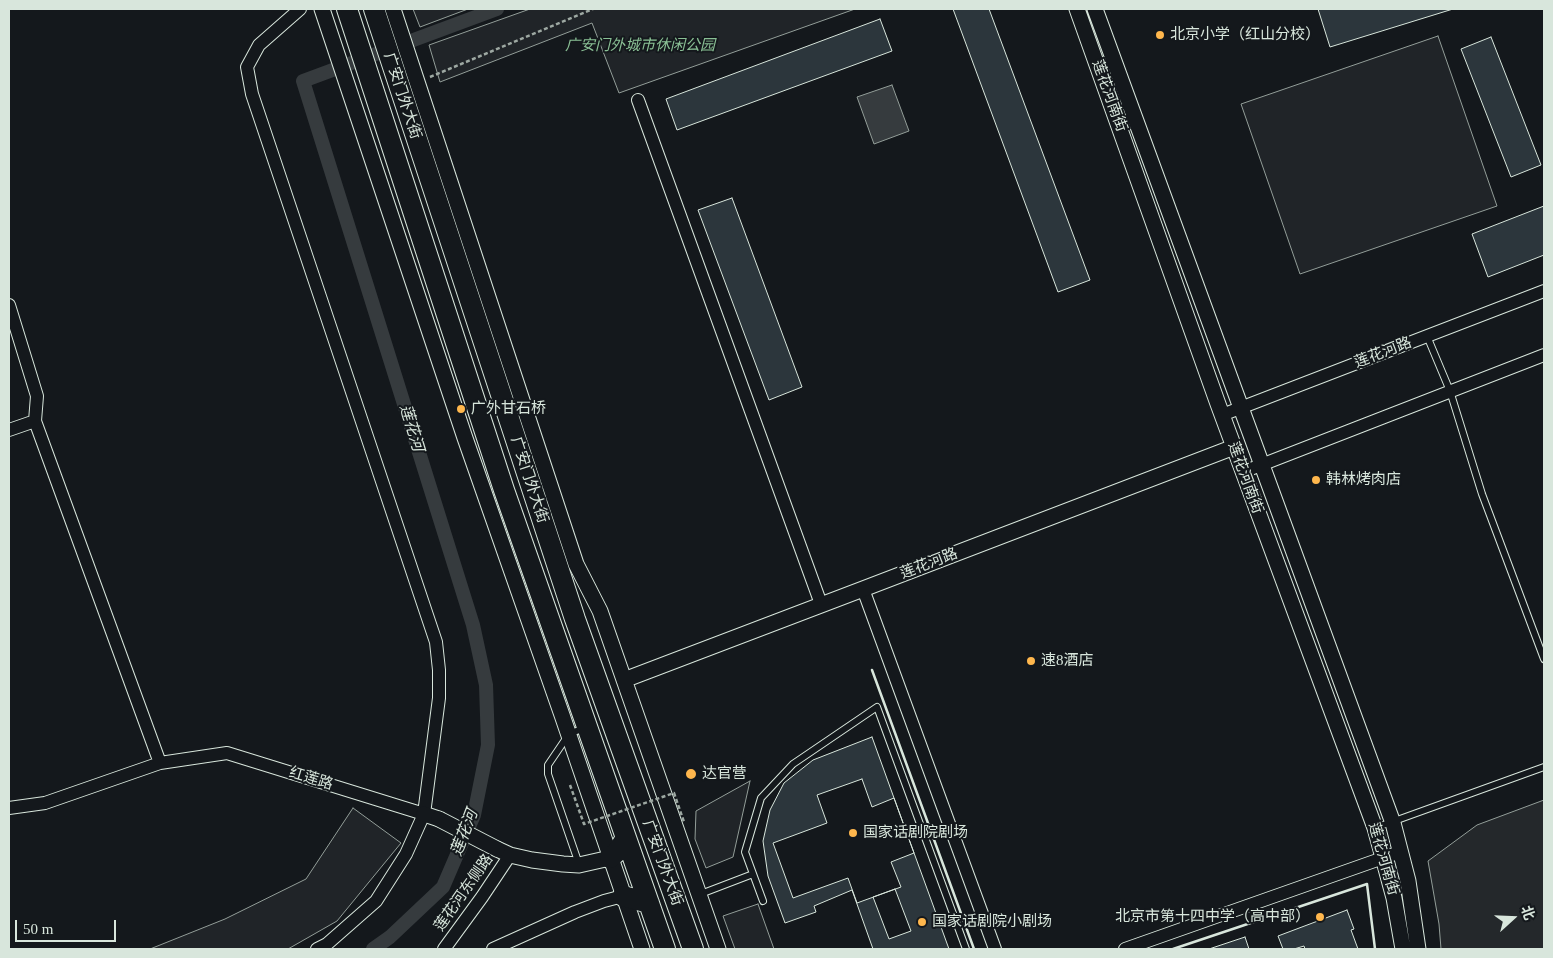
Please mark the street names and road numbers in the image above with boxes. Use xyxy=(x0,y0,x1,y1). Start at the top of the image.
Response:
street label: 广安门外大街 xyxy=(380,50,424,142)
street label: 莲花河南街 xyxy=(1088,58,1130,134)
street label: 莲花河路 xyxy=(1352,334,1414,372)
street label: 广安门外大街 xyxy=(507,434,551,526)
street label: 莲花河南街 xyxy=(1224,440,1266,516)
street label: 莲花河路 xyxy=(898,545,960,583)
street label: 红莲路 xyxy=(287,764,335,794)
street label: 广安门外大街 xyxy=(638,818,686,908)
street label: 莲花河南街 xyxy=(1364,820,1402,898)
street label: 莲花河东侧路 xyxy=(431,851,497,935)

